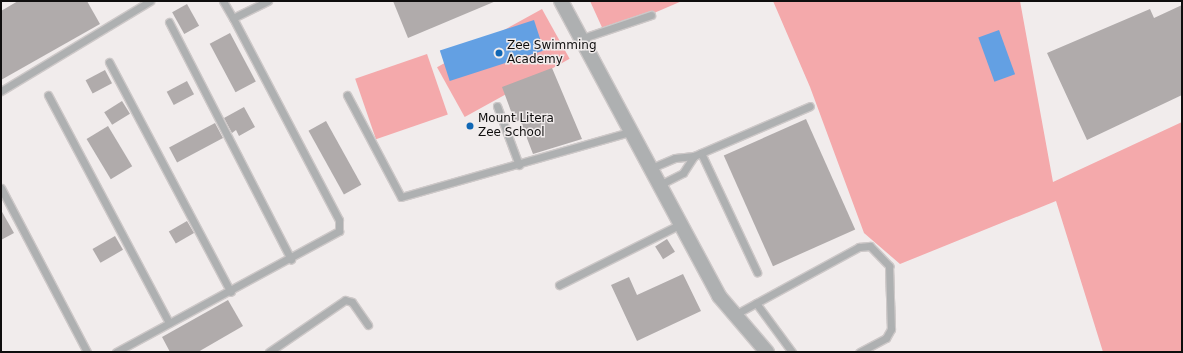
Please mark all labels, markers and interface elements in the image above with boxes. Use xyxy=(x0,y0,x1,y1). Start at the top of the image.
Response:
place label: Zee Swimming Academy xyxy=(507,39,597,67)
marker: Zee Swimming Academy xyxy=(494,48,504,58)
place label: Mount Litera Zee School xyxy=(478,112,554,140)
marker: Mount Litera Zee School xyxy=(465,121,475,131)

